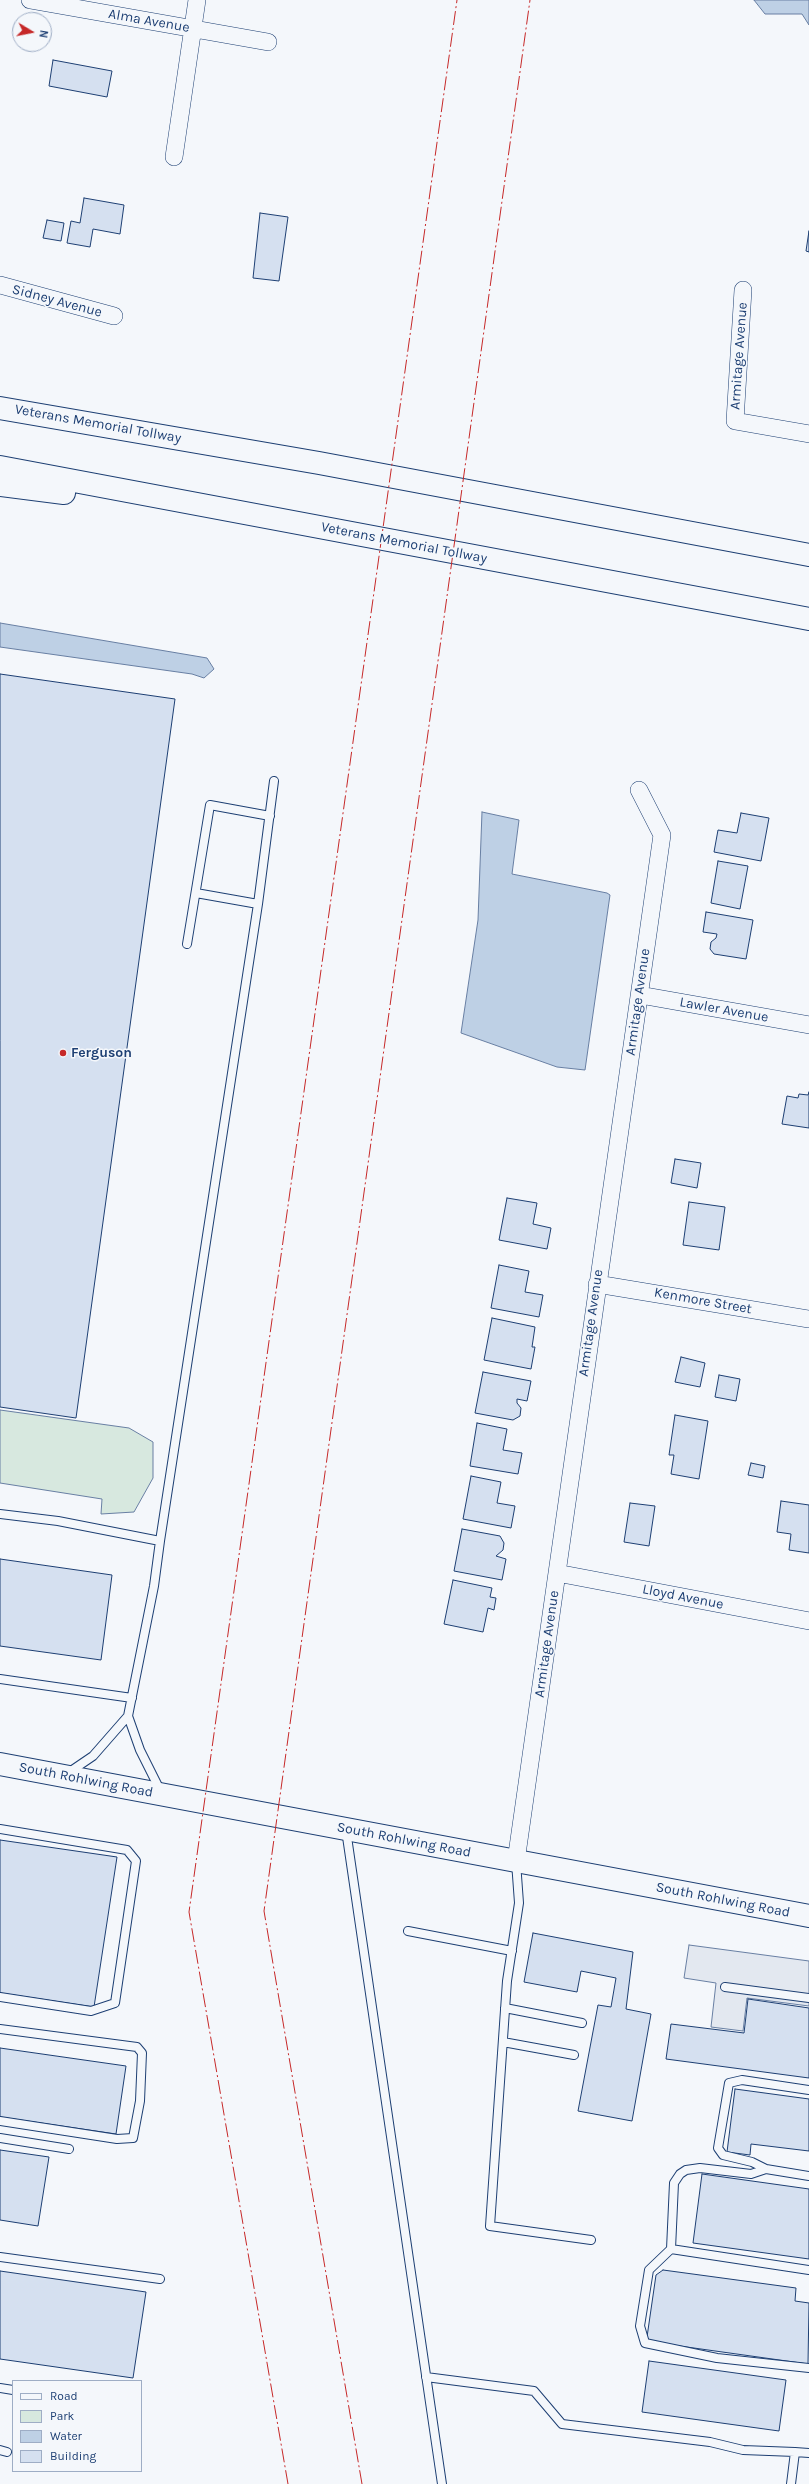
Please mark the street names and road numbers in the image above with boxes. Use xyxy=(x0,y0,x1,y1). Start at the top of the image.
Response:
street label: Alma Avenue xyxy=(107,6,191,36)
street label: Sidney Avenue xyxy=(10,281,104,321)
street label: Armitage Avenue xyxy=(727,302,751,410)
street label: Veterans Memorial Tollway xyxy=(13,401,183,447)
street label: Veterans Memorial Tollway xyxy=(320,519,488,567)
street label: Armitage Avenue xyxy=(622,947,654,1057)
street label: Lawler Avenue xyxy=(678,994,770,1026)
street label: Armitage Avenue xyxy=(575,1268,607,1378)
street label: Kenmore Street xyxy=(653,1284,753,1318)
street label: Lloyd Avenue xyxy=(641,1581,725,1613)
street label: Armitage Avenue xyxy=(531,1589,563,1699)
street label: South Rohlwing Road xyxy=(17,1759,155,1801)
street label: South Rohlwing Road xyxy=(335,1819,473,1861)
street label: South Rohlwing Road xyxy=(654,1879,792,1921)

